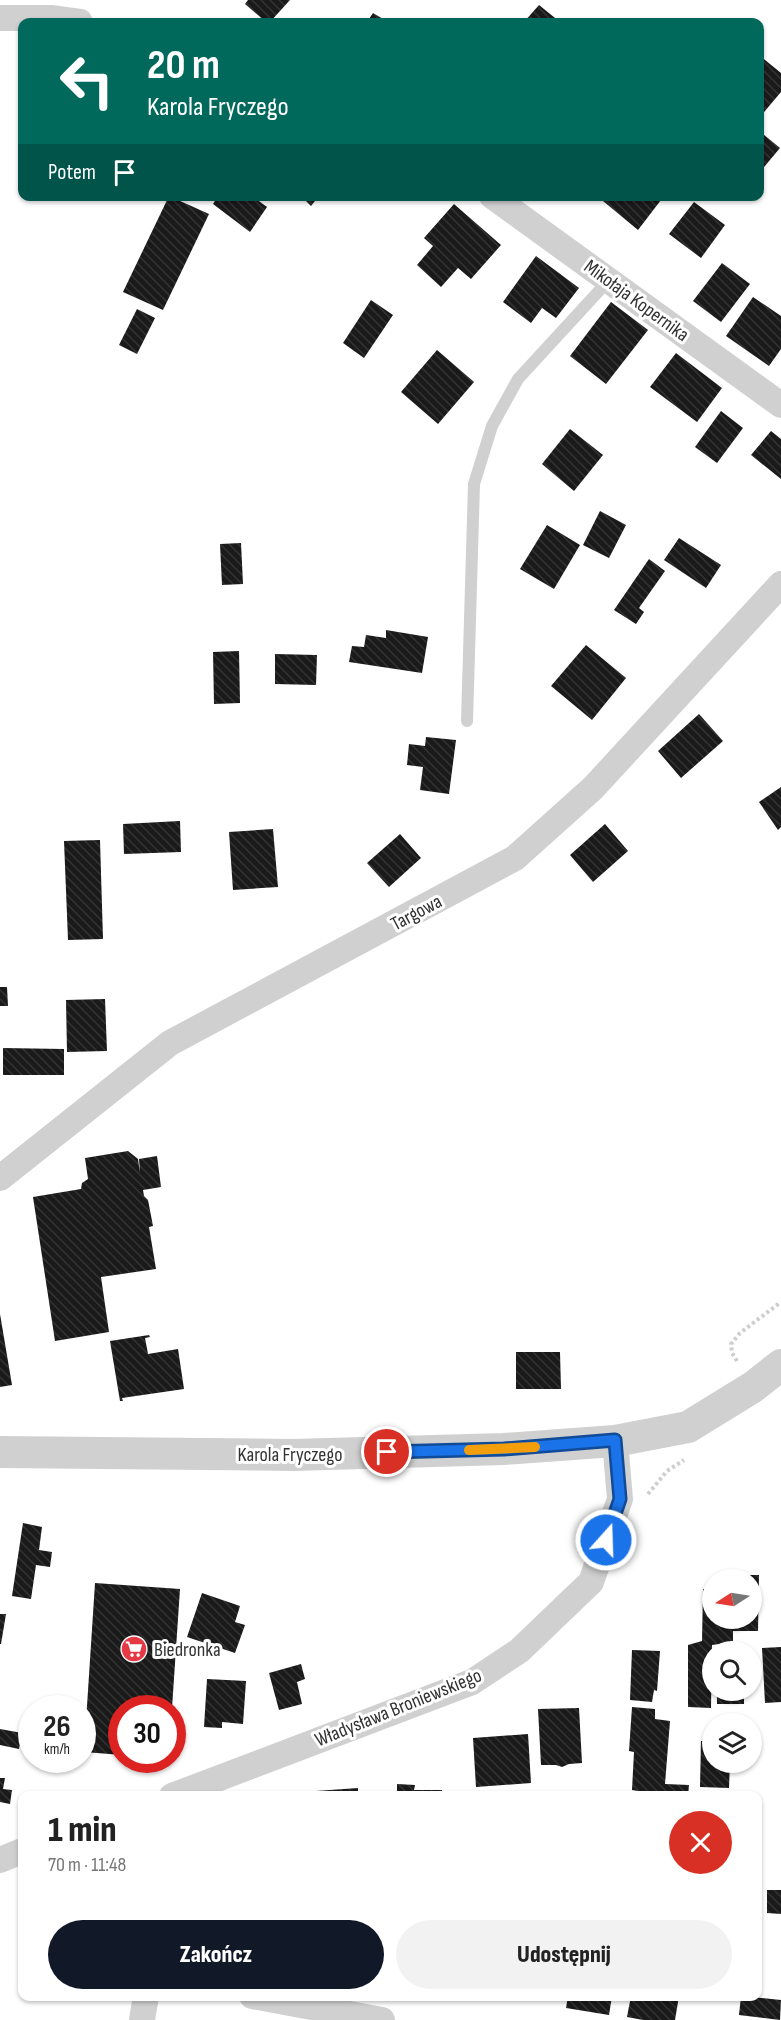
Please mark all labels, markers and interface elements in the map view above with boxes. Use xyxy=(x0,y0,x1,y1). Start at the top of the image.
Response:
text: 20 m xyxy=(147,40,220,91)
icon: left xyxy=(48,42,126,120)
text: Karola Fryczego xyxy=(147,91,289,123)
icon: arrive xyxy=(108,156,141,189)
text: Potem xyxy=(48,159,96,186)
street label: Mikołaja Kopernika xyxy=(579,255,694,347)
street label: Targowa xyxy=(387,889,446,936)
pin xyxy=(361,1426,412,1477)
icon: arrive xyxy=(370,1435,403,1468)
street label: Karola Fryczego xyxy=(238,1443,342,1467)
position arrow xyxy=(574,1508,638,1572)
north arrow xyxy=(702,1569,762,1629)
map controls xyxy=(702,1569,762,1773)
supermarket icon: Biedronka xyxy=(119,1634,149,1664)
place label: Biedronka xyxy=(154,1638,221,1662)
button: search xyxy=(702,1641,762,1701)
street label: Władysława Broniewskiego xyxy=(311,1664,485,1752)
speed limit sign: 30 xyxy=(108,1695,186,1773)
text: 26 xyxy=(43,1709,71,1745)
button: layers xyxy=(702,1713,762,1773)
text: km/h xyxy=(44,1740,70,1759)
text: 1 min xyxy=(48,1809,116,1852)
button: close xyxy=(669,1811,732,1874)
text: 70 m · 11:48 xyxy=(48,1853,126,1877)
button: Zakończ xyxy=(48,1920,384,1989)
button: Udostępnij xyxy=(396,1920,732,1989)

